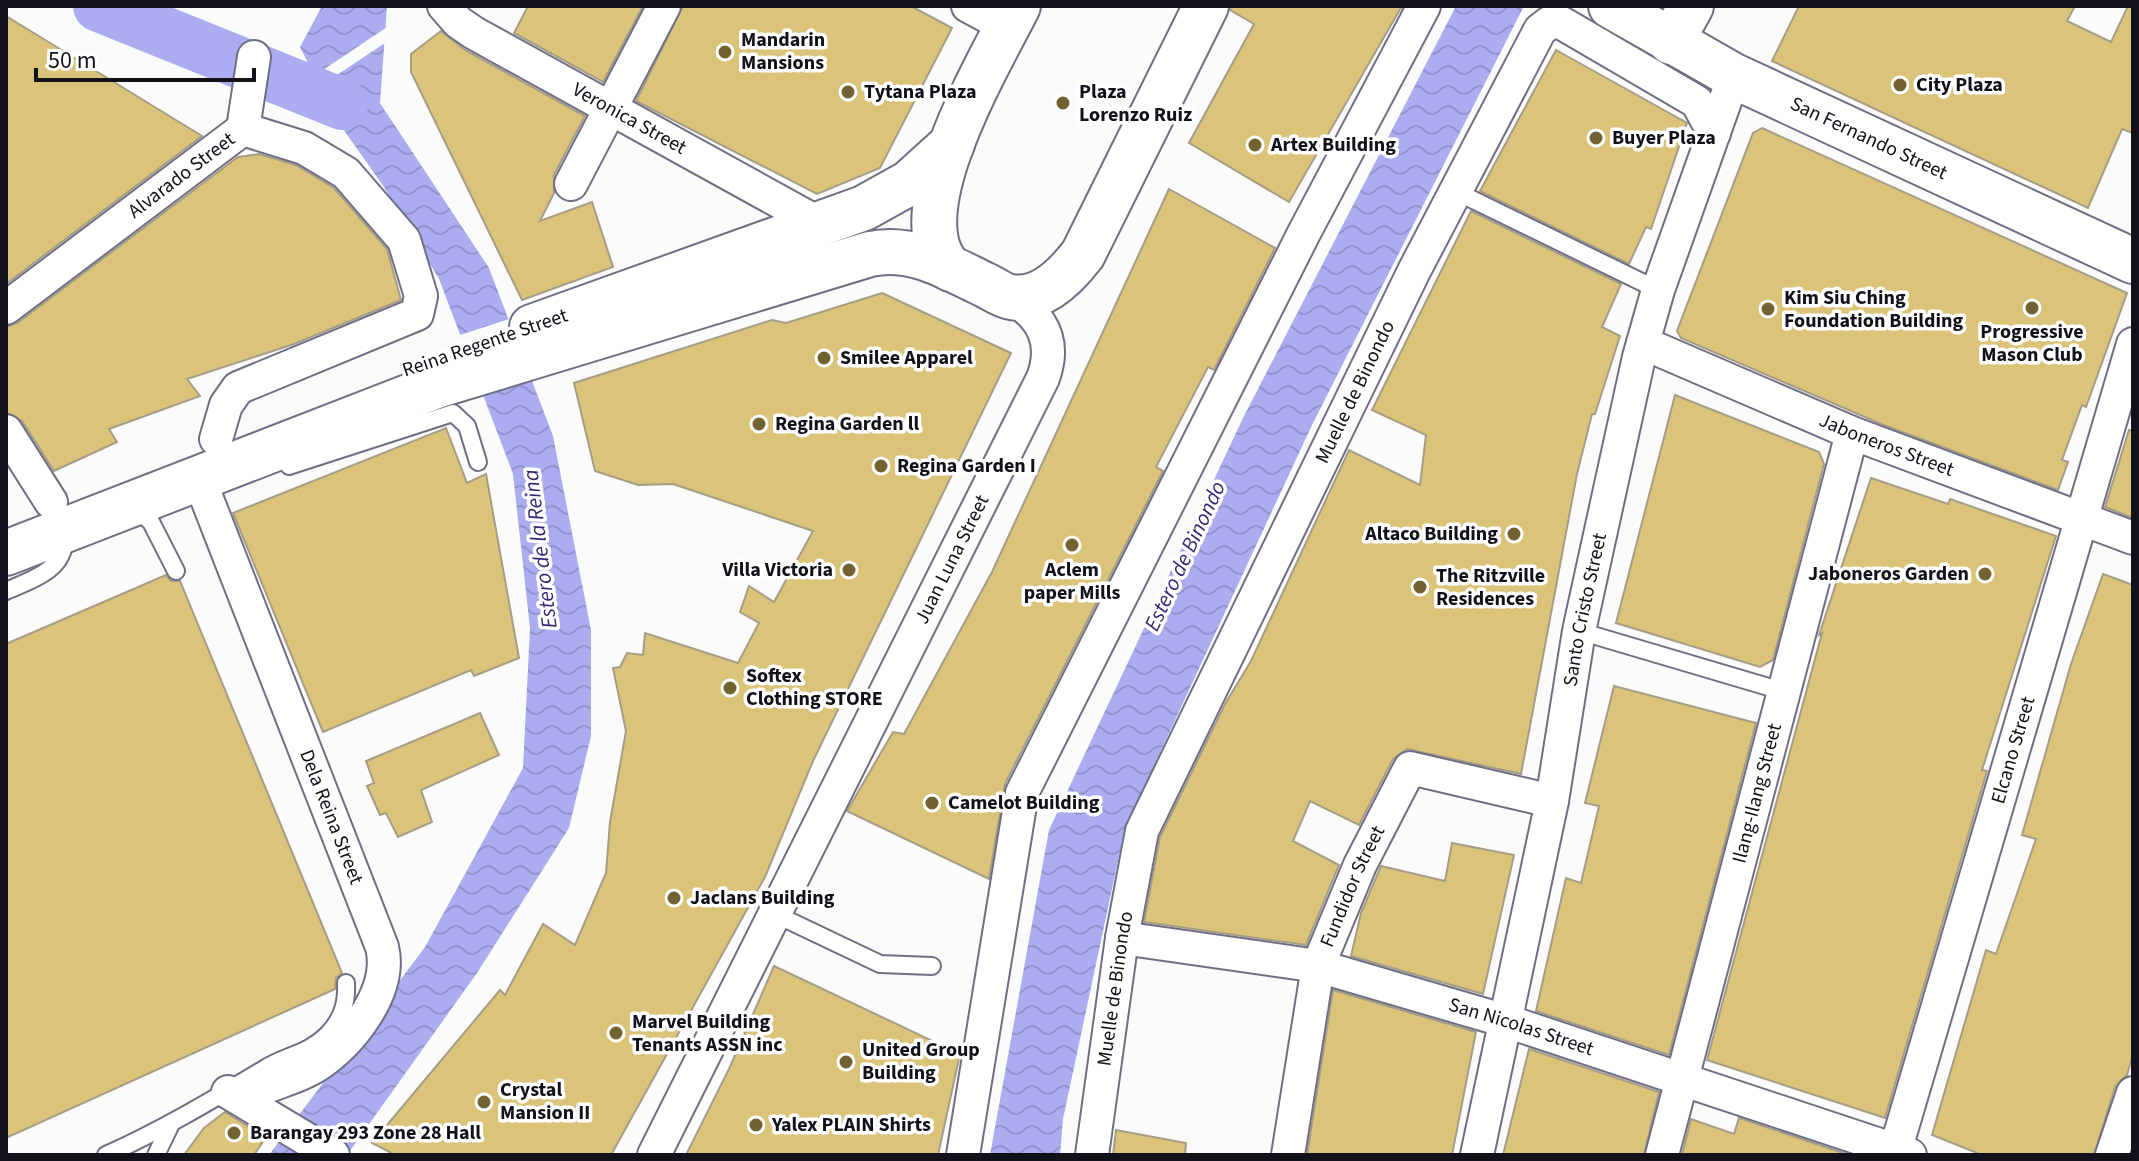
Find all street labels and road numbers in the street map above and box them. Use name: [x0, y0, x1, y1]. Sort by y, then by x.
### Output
street label: Veronica Street: [567, 76, 692, 162]
street label: San Fernando Street: [1786, 90, 1952, 187]
street label: Alvarado Street: [122, 126, 241, 225]
street label: Reina Regente Street: [399, 302, 572, 384]
street label: Muelle de Binondo: [1309, 316, 1402, 468]
street label: Jaboneros Street: [1814, 406, 1958, 484]
street label: Juan Luna Street: [908, 490, 996, 629]
street label: Santo Cristo Street: [1556, 530, 1614, 688]
street label: Elcano Street: [1984, 693, 2042, 807]
street label: Ilang-Ilang Street: [1725, 720, 1789, 866]
street label: Dela Reina Street: [292, 745, 370, 889]
street label: Fundidor Street: [1313, 821, 1392, 952]
street label: Muelle de Binondo: [1090, 909, 1141, 1068]
street label: San Nicolas Street: [1445, 991, 1598, 1063]

